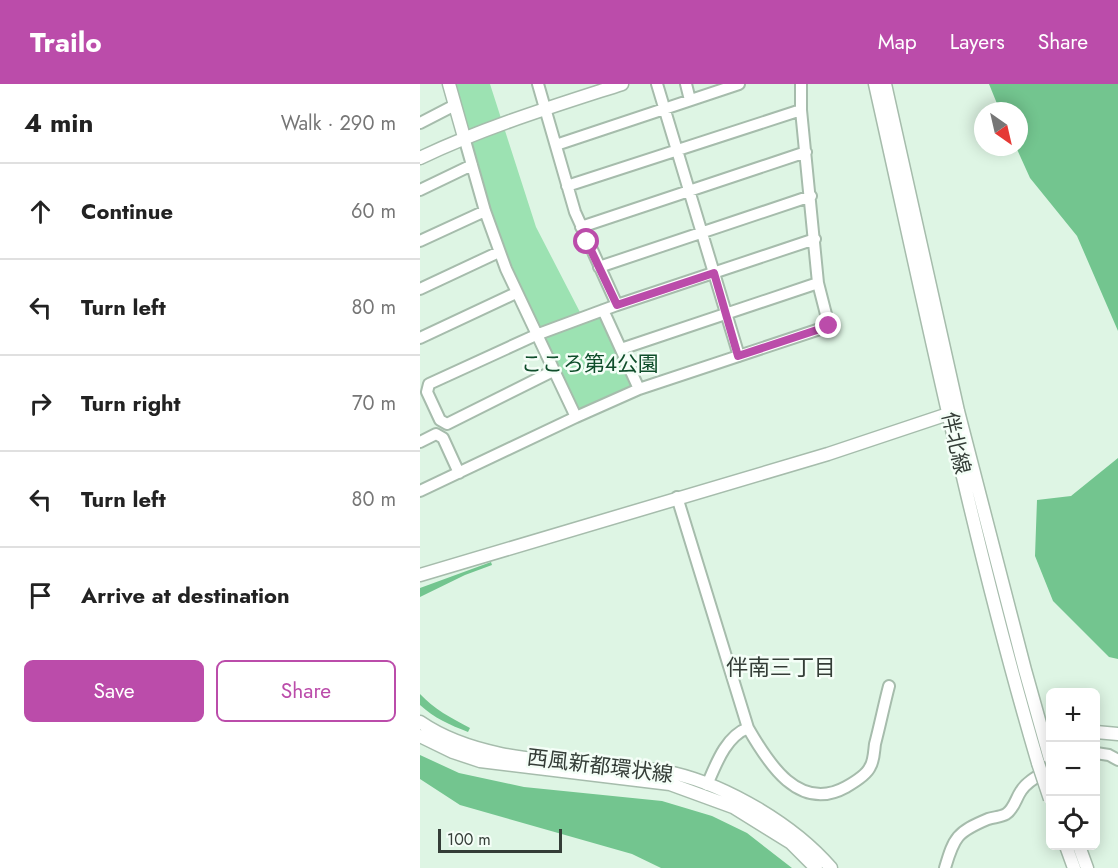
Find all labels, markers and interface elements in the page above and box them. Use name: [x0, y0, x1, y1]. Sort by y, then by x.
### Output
text: Trailo: [30, 22, 102, 63]
text: Map: [878, 27, 917, 57]
text: Layers: [950, 27, 1005, 57]
text: Share: [1038, 27, 1088, 57]
north arrow: [974, 102, 1028, 156]
text: 4 min: [24, 104, 93, 142]
text: Walk · 290 m: [281, 109, 396, 138]
icon: ahead: [24, 195, 57, 228]
text: Continue: [81, 195, 173, 227]
text: 60 m: [351, 197, 396, 226]
route start: [573, 228, 599, 254]
icon: left: [24, 291, 57, 324]
text: Turn left: [81, 291, 166, 323]
text: 80 m: [351, 293, 396, 322]
route end: [815, 312, 841, 338]
park label: こころ第４公園: [521, 349, 659, 379]
icon: right: [24, 387, 57, 420]
text: Turn right: [81, 387, 181, 419]
text: 70 m: [352, 389, 396, 418]
street label: 伴北線: [934, 409, 978, 477]
icon: left: [24, 483, 57, 516]
text: Turn left: [81, 483, 166, 515]
text: 80 m: [351, 485, 396, 514]
icon: arrive: [24, 579, 57, 612]
text: Arrive at destination: [81, 579, 290, 611]
district label: 伴南三丁目: [726, 651, 836, 683]
button: Save: [24, 660, 204, 722]
button: Share: [216, 660, 396, 722]
map controls: [1046, 688, 1100, 850]
button: +: [1046, 688, 1100, 742]
street label: 西風新都環状線: [525, 742, 675, 790]
button: −: [1046, 742, 1100, 796]
button: locate: [1046, 796, 1100, 850]
scale bar: [438, 826, 562, 854]
text: 100 m: [447, 828, 491, 851]

